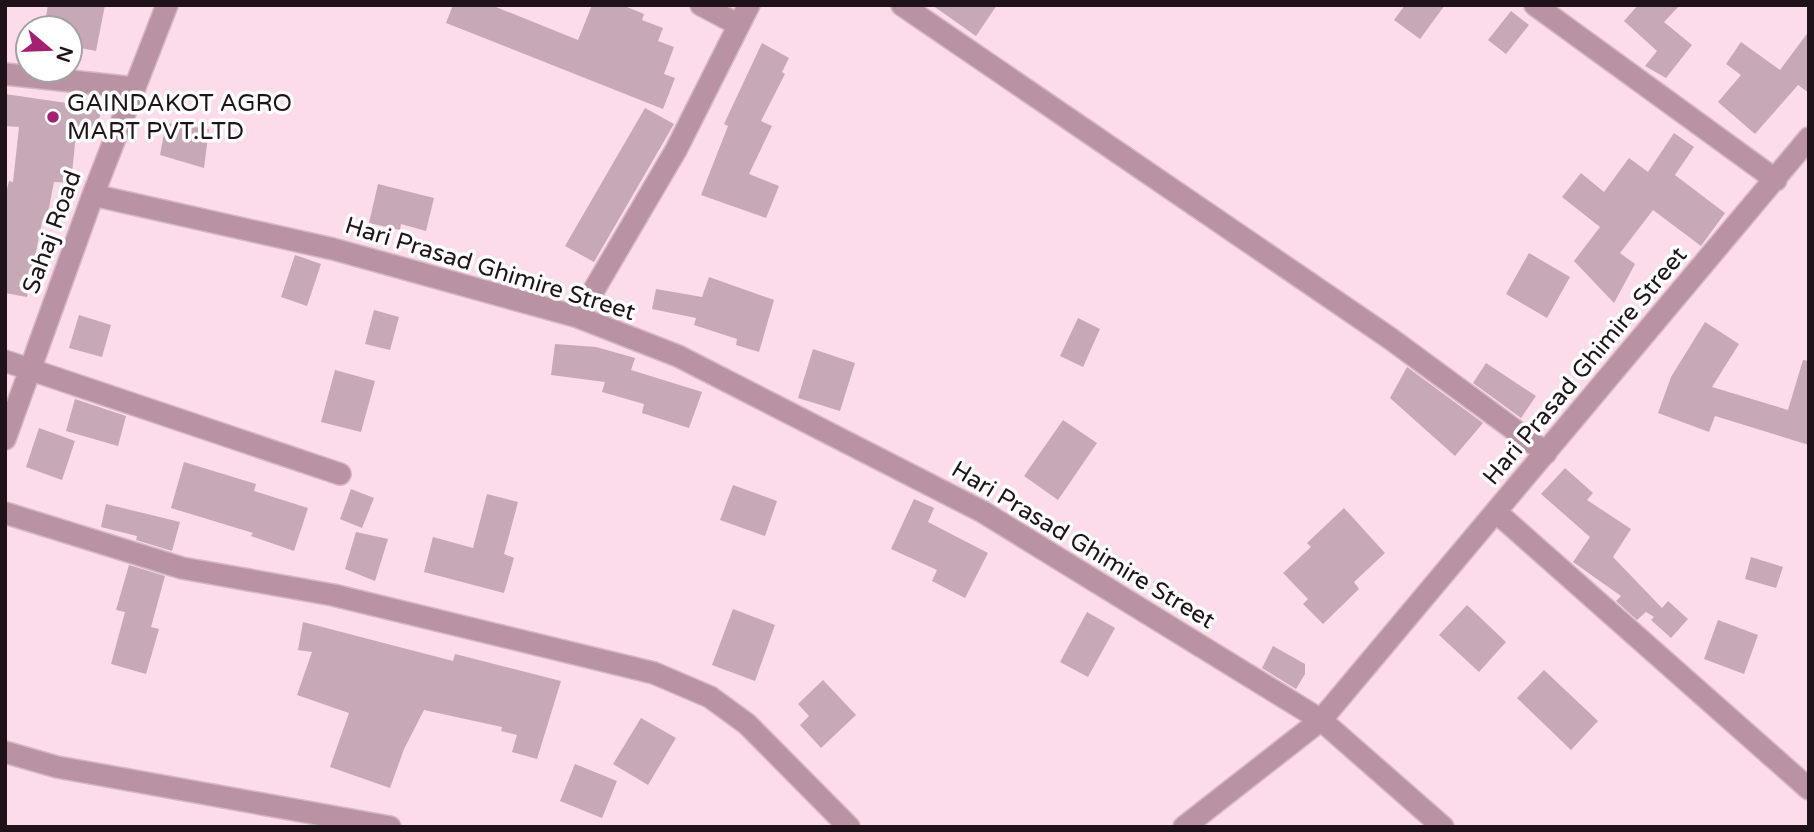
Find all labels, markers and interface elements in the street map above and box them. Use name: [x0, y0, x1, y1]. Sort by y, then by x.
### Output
north arrow: [14, 14, 84, 84]
text: N: [51, 43, 77, 65]
place label: GAINDAKOT AGRO MART PVT.LTD: [67, 89, 292, 146]
marker: GAINDAKOT AGRO MART PVT.LTD: [45, 109, 61, 125]
street label: Sahaj Road: [16, 166, 88, 298]
street label: Hari Prasad Ghimire Street: [341, 211, 639, 327]
street label: Hari Prasad Ghimire Street: [1477, 241, 1693, 491]
street label: Hari Prasad Ghimire Street: [946, 455, 1220, 635]

